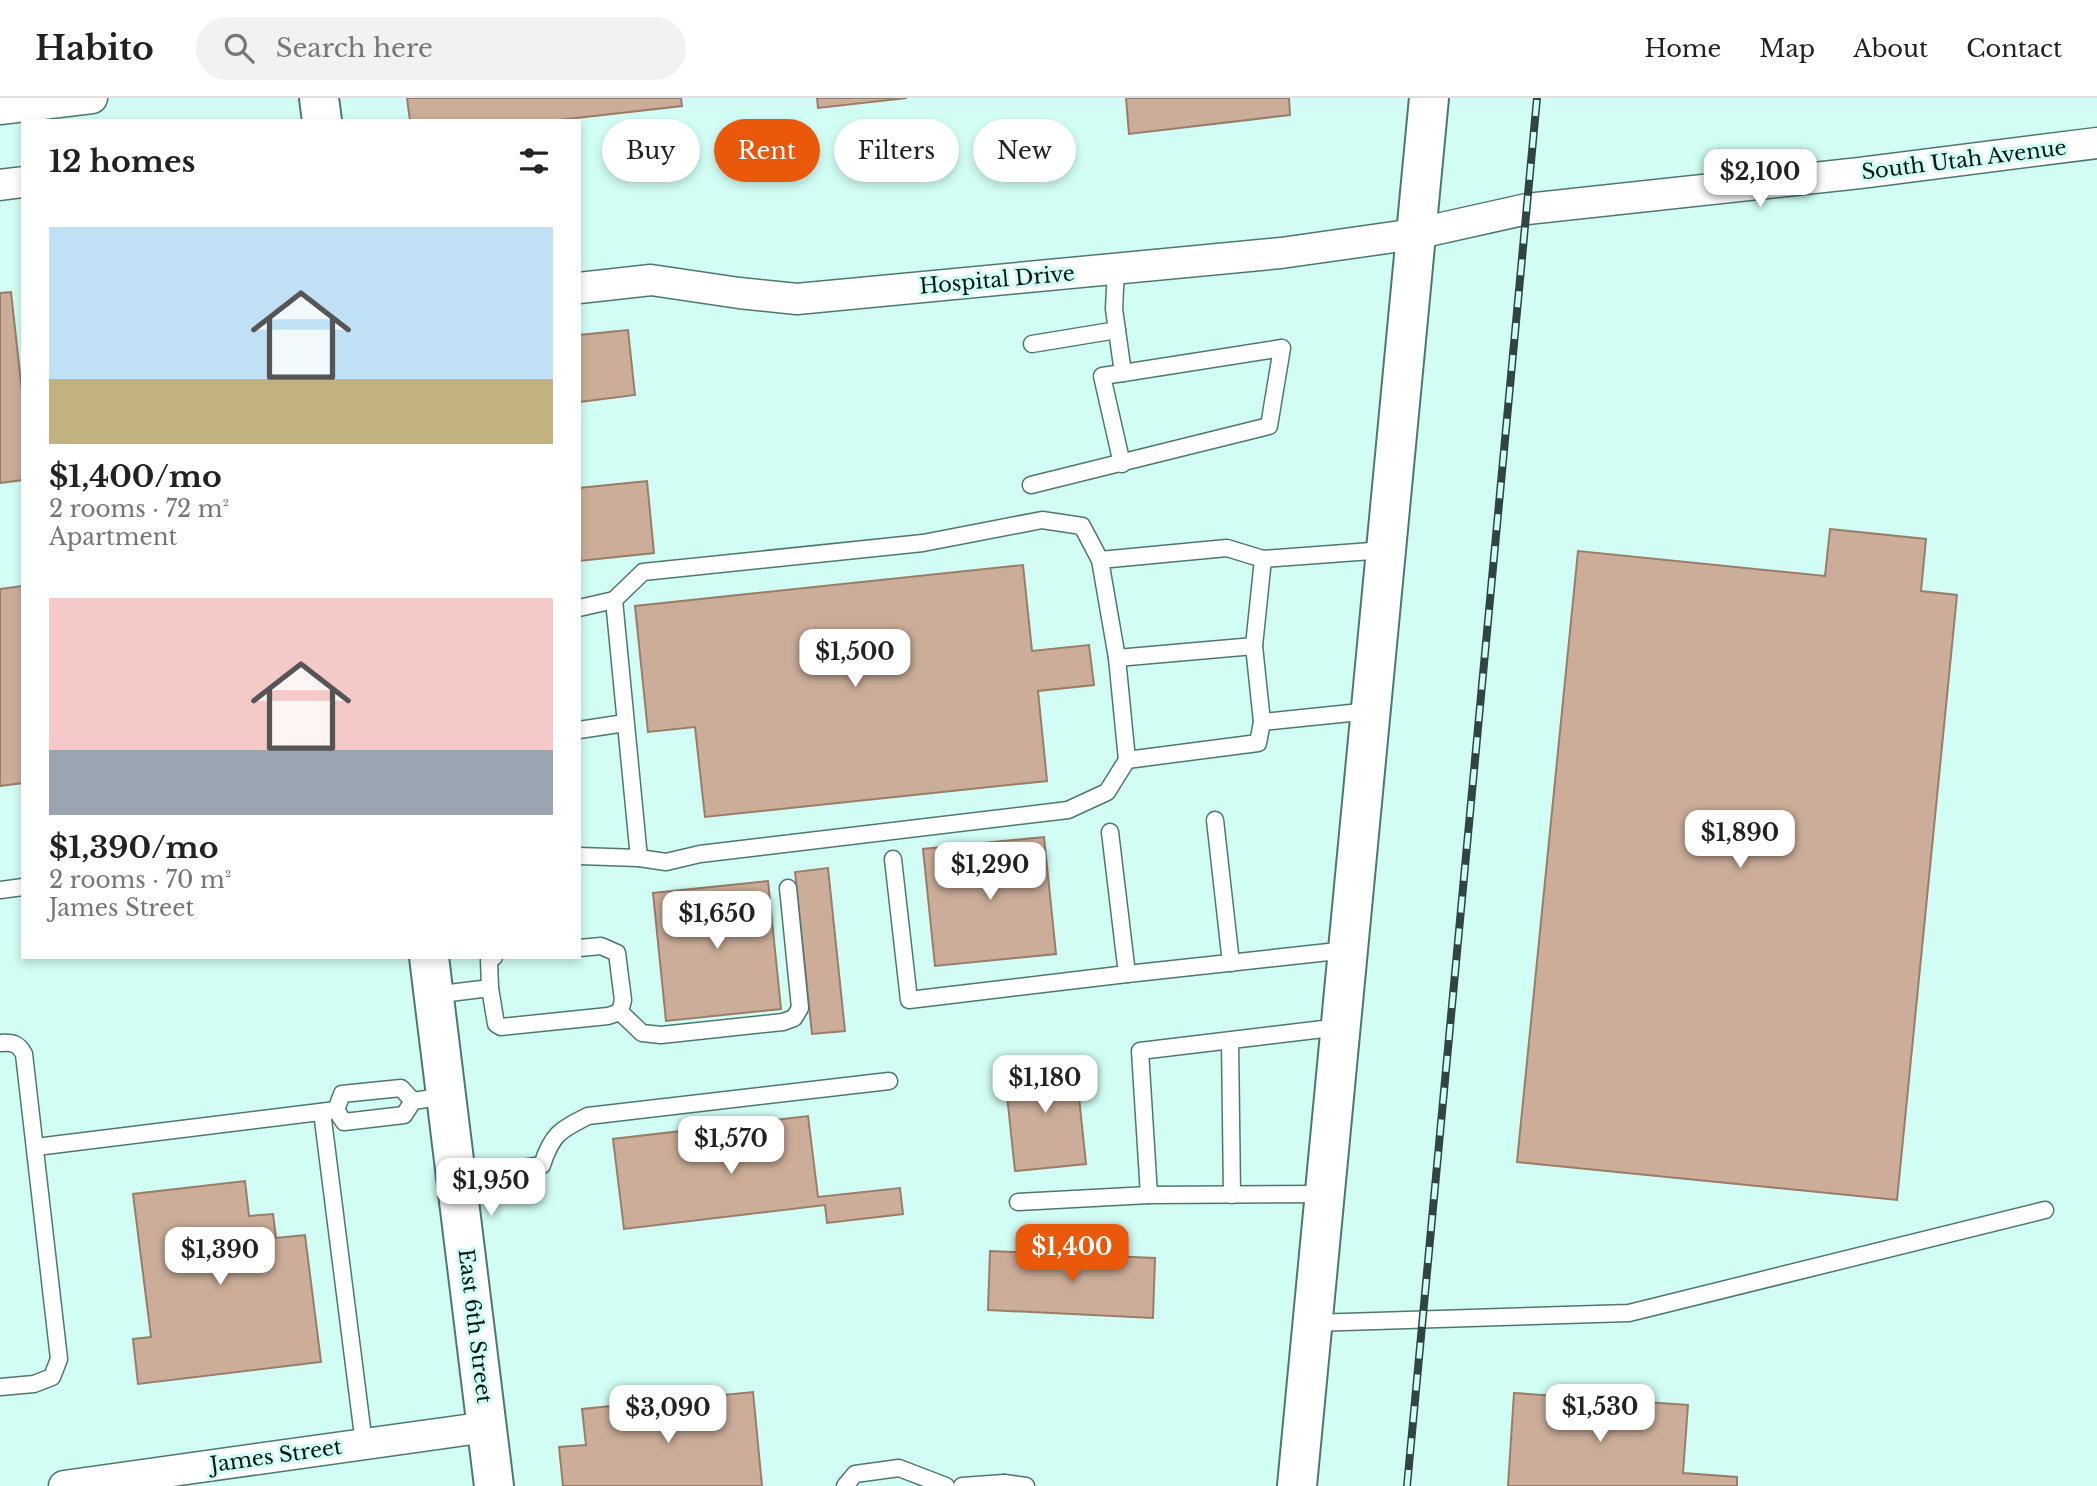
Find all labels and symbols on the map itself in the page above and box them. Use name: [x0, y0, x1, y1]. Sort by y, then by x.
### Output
street label: South Utah Avenue: [1860, 135, 2068, 185]
pin: $2,100: [1703, 150, 1817, 209]
street label: Hospital Drive: [918, 260, 1076, 300]
pin: $1,500: [798, 630, 912, 689]
pin: $1,890: [1683, 810, 1797, 870]
pin: $1,290: [933, 842, 1047, 902]
pin: $1,650: [660, 892, 774, 951]
pin: $1,180: [988, 1056, 1102, 1115]
pin: $1,570: [674, 1116, 788, 1176]
pin: $1,950: [434, 1158, 548, 1218]
pin: $1,400: [1015, 1224, 1129, 1284]
pin: $1,390: [163, 1228, 277, 1287]
street label: East 6th Street: [453, 1247, 497, 1405]
pin: $1,530: [1543, 1384, 1657, 1444]
pin: $3,090: [611, 1386, 725, 1445]
street label: James Street: [206, 1434, 343, 1479]

